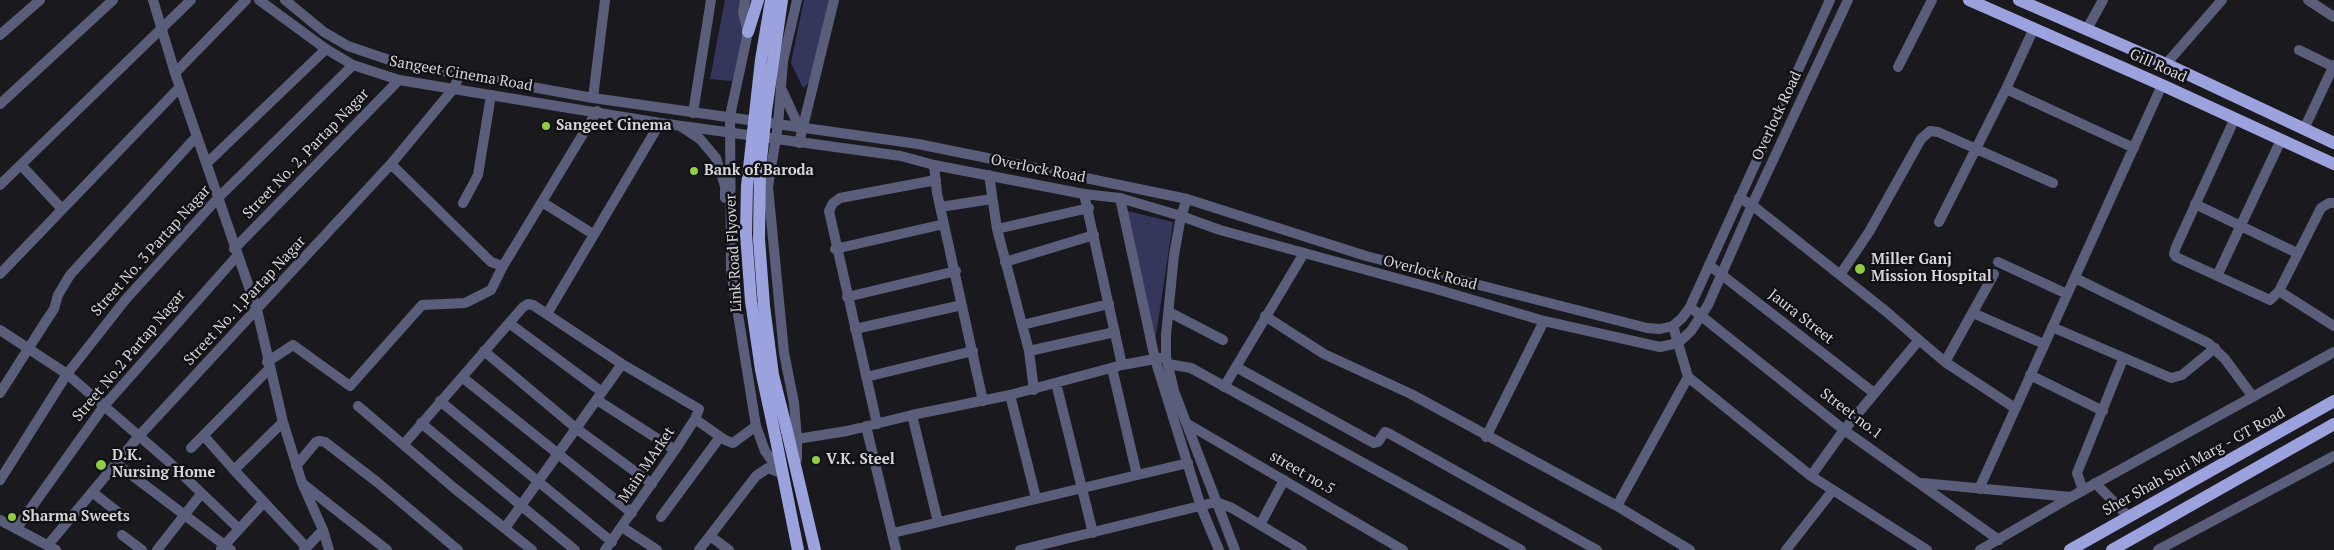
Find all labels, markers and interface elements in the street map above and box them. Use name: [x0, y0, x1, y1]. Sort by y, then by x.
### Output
street label: Gill Road: [2126, 45, 2190, 87]
street label: Sangeet Cinema Road: [388, 53, 534, 95]
street label: Overlock Road: [1748, 69, 1806, 163]
street label: Street No. 2, Partap Nagar: [239, 85, 373, 223]
place label: Sangeet Cinema: [556, 117, 672, 135]
marker: Sangeet Cinema: [540, 120, 552, 132]
street label: Overlock Road: [989, 151, 1087, 187]
place label: Bank of Baroda: [704, 162, 814, 180]
marker: Bank of Baroda: [688, 165, 700, 177]
street label: Street No. 3 Partap Nagar: [88, 182, 214, 320]
street label: Link Road Flyover: [722, 193, 746, 313]
street label: Street No. 1,Partap Nagar: [180, 233, 310, 369]
place label: Miller Ganj Mission Hospital: [1871, 251, 1992, 286]
street label: Overlock Road: [1381, 252, 1479, 294]
marker: Miller Ganj Mission Hospital: [1853, 262, 1867, 276]
street label: Jaura Street: [1765, 286, 1837, 348]
street label: Street No.2 Partap Nagar: [69, 287, 189, 425]
street label: Street no.1: [1816, 385, 1886, 443]
street label: Sher Shah Suri Marg - GT Road: [2100, 404, 2288, 520]
street label: Main MArket: [615, 424, 679, 506]
place label: D.K. Nursing Home: [112, 447, 215, 482]
street label: street no.5: [1267, 447, 1337, 499]
place label: V.K. Steel: [826, 451, 895, 469]
marker: V.K. Steel: [810, 454, 822, 466]
marker: D.K. Nursing Home: [94, 458, 108, 472]
place label: Sharma Sweets: [22, 508, 130, 526]
marker: Sharma Sweets: [6, 511, 18, 523]

